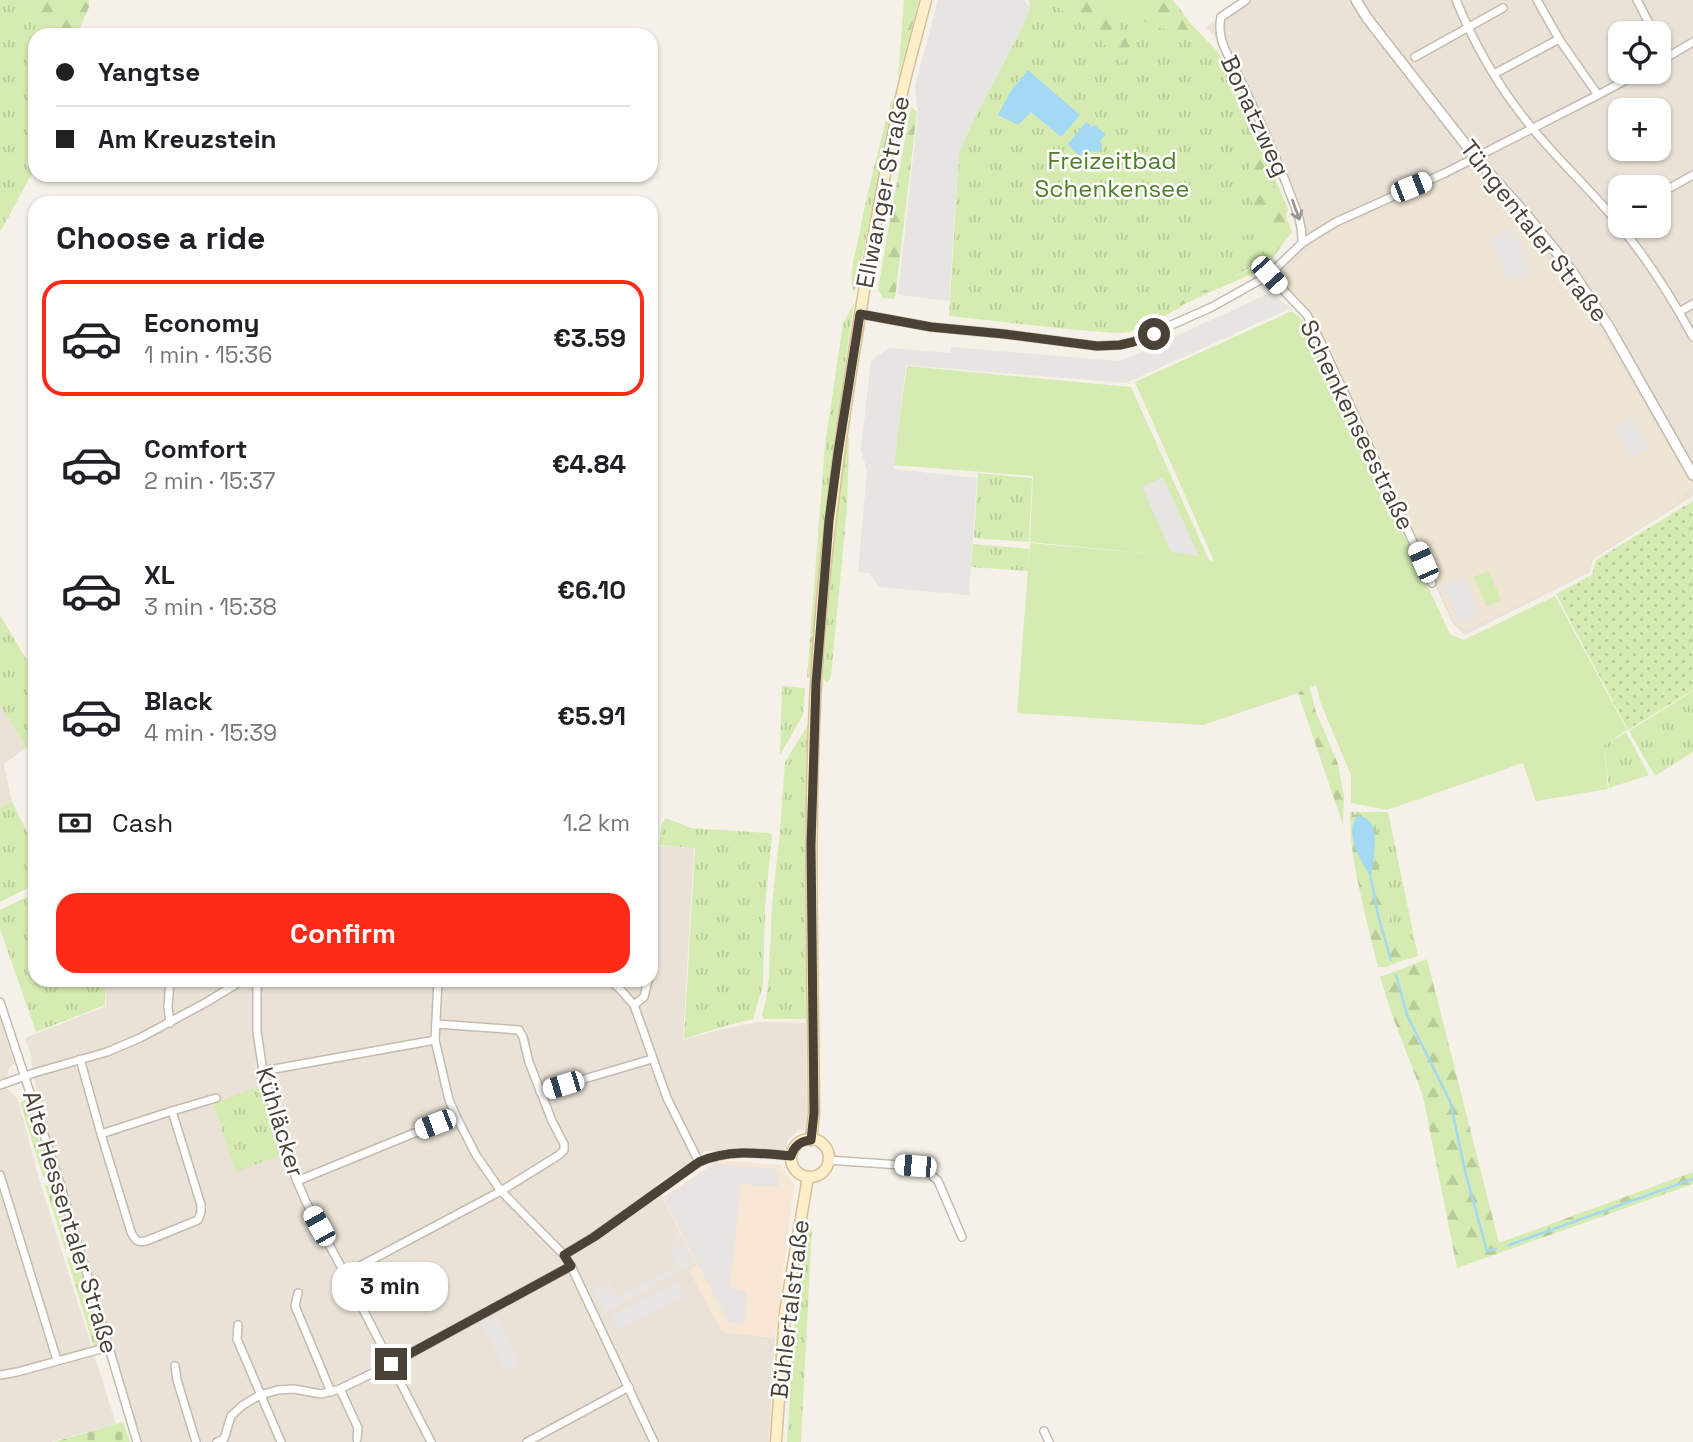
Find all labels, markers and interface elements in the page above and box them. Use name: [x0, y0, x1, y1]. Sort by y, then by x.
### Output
map controls: [1608, 21, 1671, 238]
button: locate: [1608, 21, 1671, 84]
street label: Bonatzweg: [1214, 50, 1297, 182]
text: Yangtse: [98, 55, 200, 89]
street label: Ellwanger Straße: [849, 93, 916, 291]
button: +: [1608, 98, 1671, 161]
text: Am Kreuzstein: [98, 122, 277, 156]
street label: Tüngentaler Straße: [1453, 133, 1615, 328]
park label: Freizeitbad Schenkensee: [1035, 145, 1189, 204]
car: [1388, 169, 1435, 205]
button: −: [1608, 175, 1671, 238]
one-way arrow: [1291, 198, 1303, 220]
text: Choose a ride: [56, 218, 266, 258]
car: [1248, 252, 1291, 298]
text: Economy: [144, 306, 260, 340]
icon: car: [60, 307, 123, 370]
street label: Schenkenseestraße: [1293, 315, 1422, 535]
route start: [1138, 318, 1170, 350]
text: €3.59: [553, 321, 626, 355]
text: 1 min · 15:36: [144, 340, 272, 370]
text: Comfort: [144, 432, 247, 466]
icon: car: [60, 433, 123, 496]
text: €4.84: [552, 447, 626, 481]
text: 2 min · 15:37: [144, 466, 276, 496]
car: [1405, 539, 1442, 585]
text: XL: [144, 558, 175, 592]
icon: car: [60, 559, 123, 622]
text: €6.10: [557, 573, 626, 607]
text: 3 min · 15:38: [144, 592, 277, 622]
text: Black: [144, 684, 213, 718]
icon: car: [60, 685, 123, 748]
text: €5.91: [557, 699, 626, 733]
text: 4 min · 15:39: [144, 718, 277, 748]
icon: cash: [56, 804, 94, 842]
text: Cash: [112, 806, 173, 840]
text: 1.2 km: [563, 808, 630, 838]
button: Confirm: [56, 893, 630, 973]
street label: Kühläcker: [249, 1063, 312, 1180]
car: [540, 1069, 587, 1101]
street label: Alte Hessentaler Straße: [16, 1087, 125, 1357]
car: [412, 1107, 459, 1141]
car: [894, 1154, 937, 1178]
car: [300, 1203, 339, 1249]
street label: Bühlertalstraße: [763, 1218, 816, 1400]
callout: 3 min: [333, 1262, 449, 1312]
text: 3 min: [360, 1271, 420, 1301]
route end: [375, 1348, 407, 1380]

